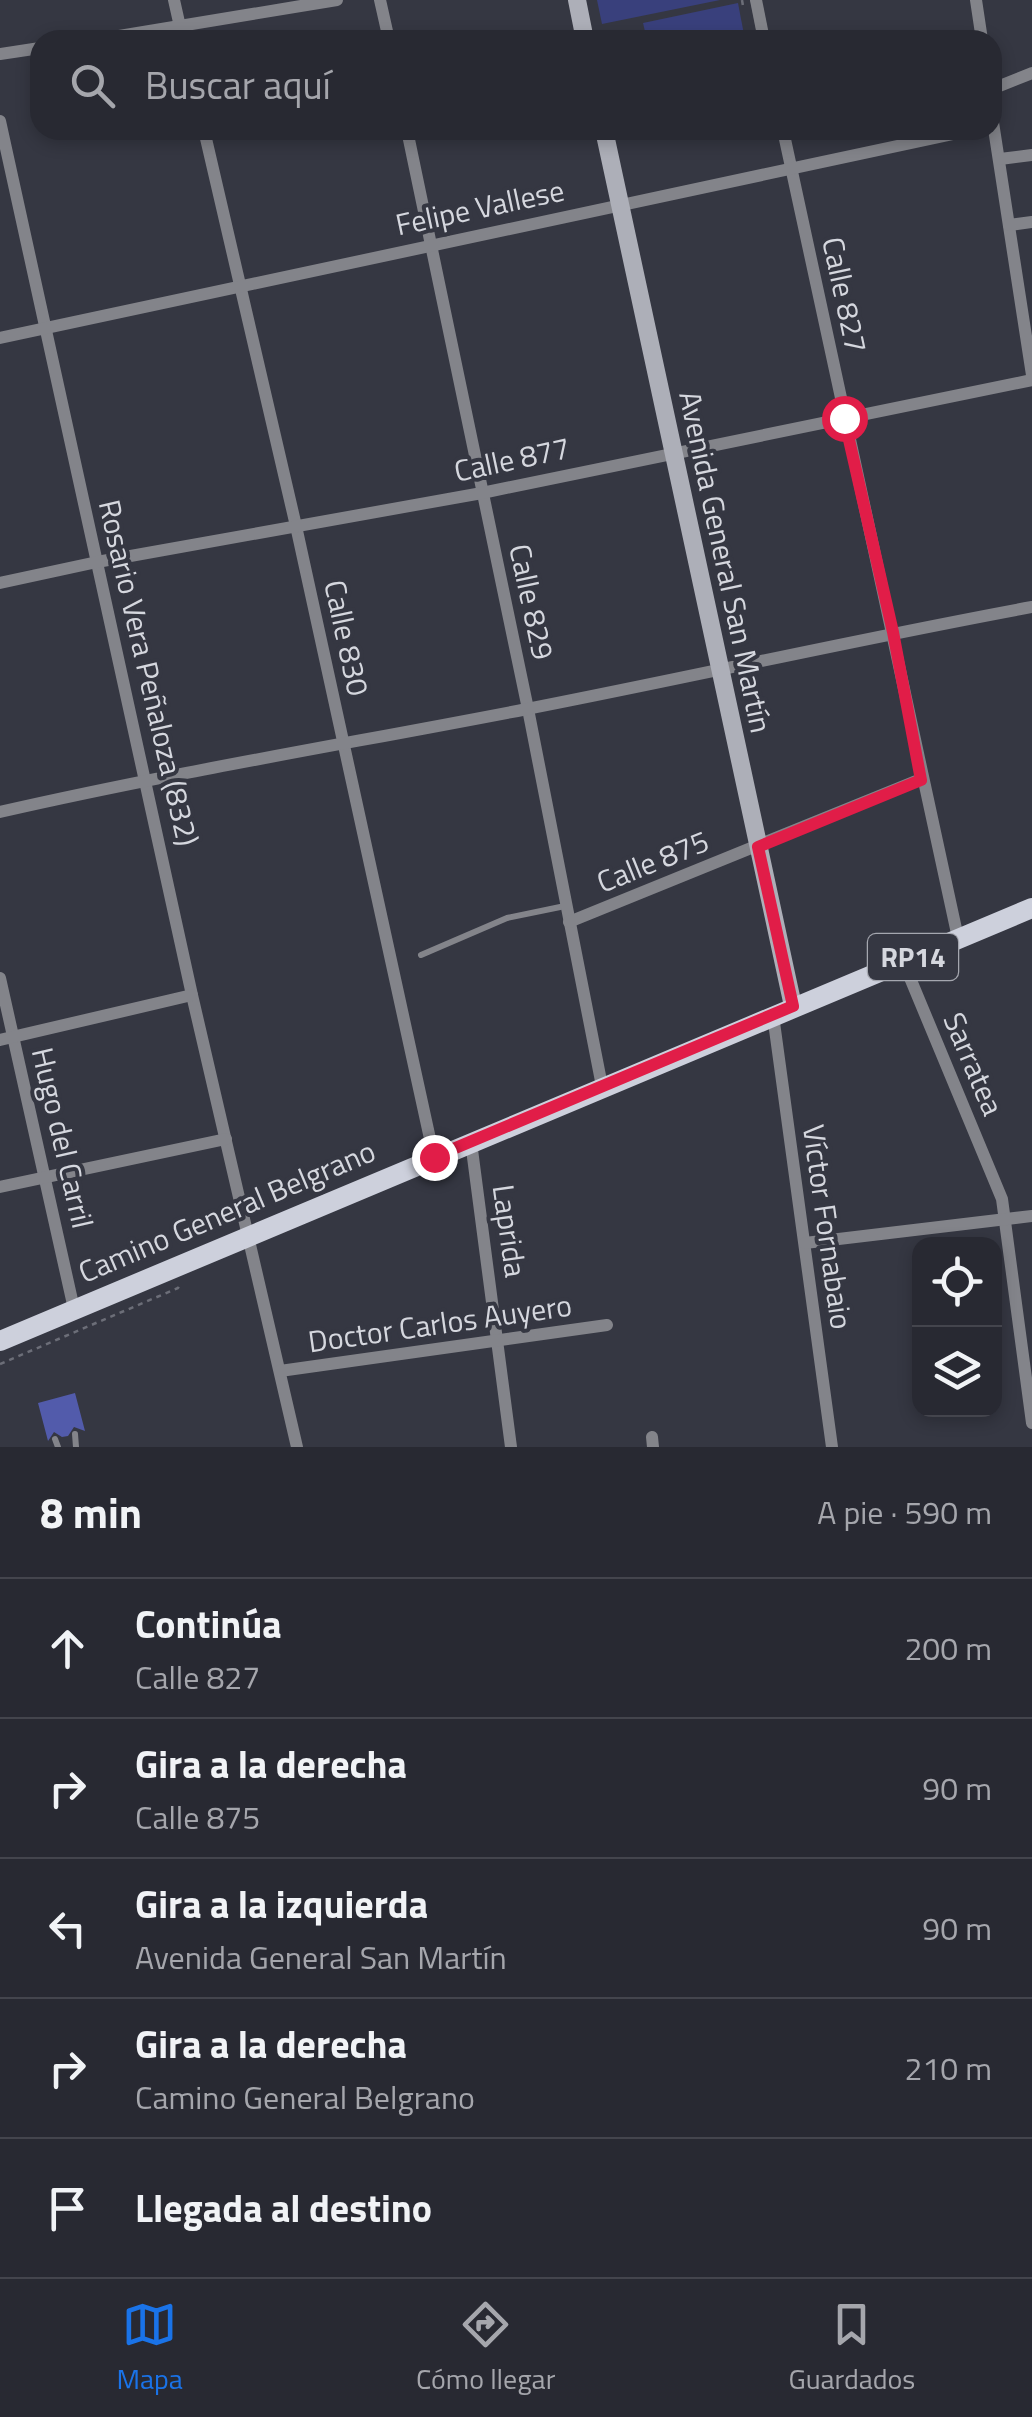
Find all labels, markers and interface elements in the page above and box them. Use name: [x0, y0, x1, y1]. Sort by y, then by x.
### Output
search box: [30, 30, 1002, 140]
text: Buscar aquí: [145, 56, 331, 114]
icon: search: [65, 58, 120, 113]
street label: Felipe Vallese: [391, 167, 568, 247]
street label: Calle 827: [810, 233, 880, 357]
street label: Avenida General San Martín: [667, 387, 785, 737]
route start: [822, 396, 868, 442]
street label: Calle 877: [450, 424, 574, 494]
street label: Rosario Vera Peñaloza (832): [87, 495, 211, 851]
street label: Calle 829: [497, 540, 567, 664]
street label: Calle 830: [312, 576, 382, 700]
street label: Calle 875: [590, 818, 716, 904]
road number: RP14: [868, 934, 958, 980]
street label: Sarratea: [932, 1005, 1016, 1122]
street label: Hugo del Carril: [20, 1043, 106, 1233]
street label: Víctor Fornabaio: [791, 1122, 865, 1332]
street label: Camino General Belgrano: [71, 1128, 382, 1295]
route end: [412, 1135, 458, 1181]
street label: Laprida: [481, 1182, 539, 1280]
map controls: [912, 1237, 1002, 1417]
button: locate: [912, 1237, 1002, 1327]
street label: Doctor Carlos Auyero: [305, 1282, 575, 1364]
button: layers: [912, 1327, 1002, 1417]
text: 8 min: [40, 1480, 142, 1544]
text: A pie · 590 m: [817, 1488, 992, 1536]
text: Continúa: [135, 1595, 282, 1653]
icon: ahead: [40, 1621, 95, 1676]
text: 200 m: [904, 1624, 992, 1672]
text: Calle 827: [135, 1653, 260, 1701]
text: Gira a la derecha: [135, 1735, 407, 1793]
icon: right: [40, 1761, 95, 1816]
text: 90 m: [922, 1764, 992, 1812]
text: Calle 875: [135, 1793, 260, 1841]
text: Gira a la izquierda: [135, 1875, 428, 1933]
icon: left: [40, 1901, 95, 1956]
text: 90 m: [922, 1904, 992, 1952]
text: Avenida General San Martín: [135, 1933, 507, 1981]
text: Gira a la derecha: [135, 2015, 407, 2073]
icon: right: [40, 2041, 95, 2096]
text: 210 m: [904, 2044, 992, 2092]
text: Camino General Belgrano: [135, 2073, 475, 2121]
text: Llegada al destino: [135, 2179, 432, 2237]
icon: arrive: [40, 2181, 95, 2236]
tab: Mapa: [117, 2297, 183, 2400]
tab: Cómo llegar: [416, 2297, 555, 2400]
tab: Guardados: [788, 2297, 915, 2400]

